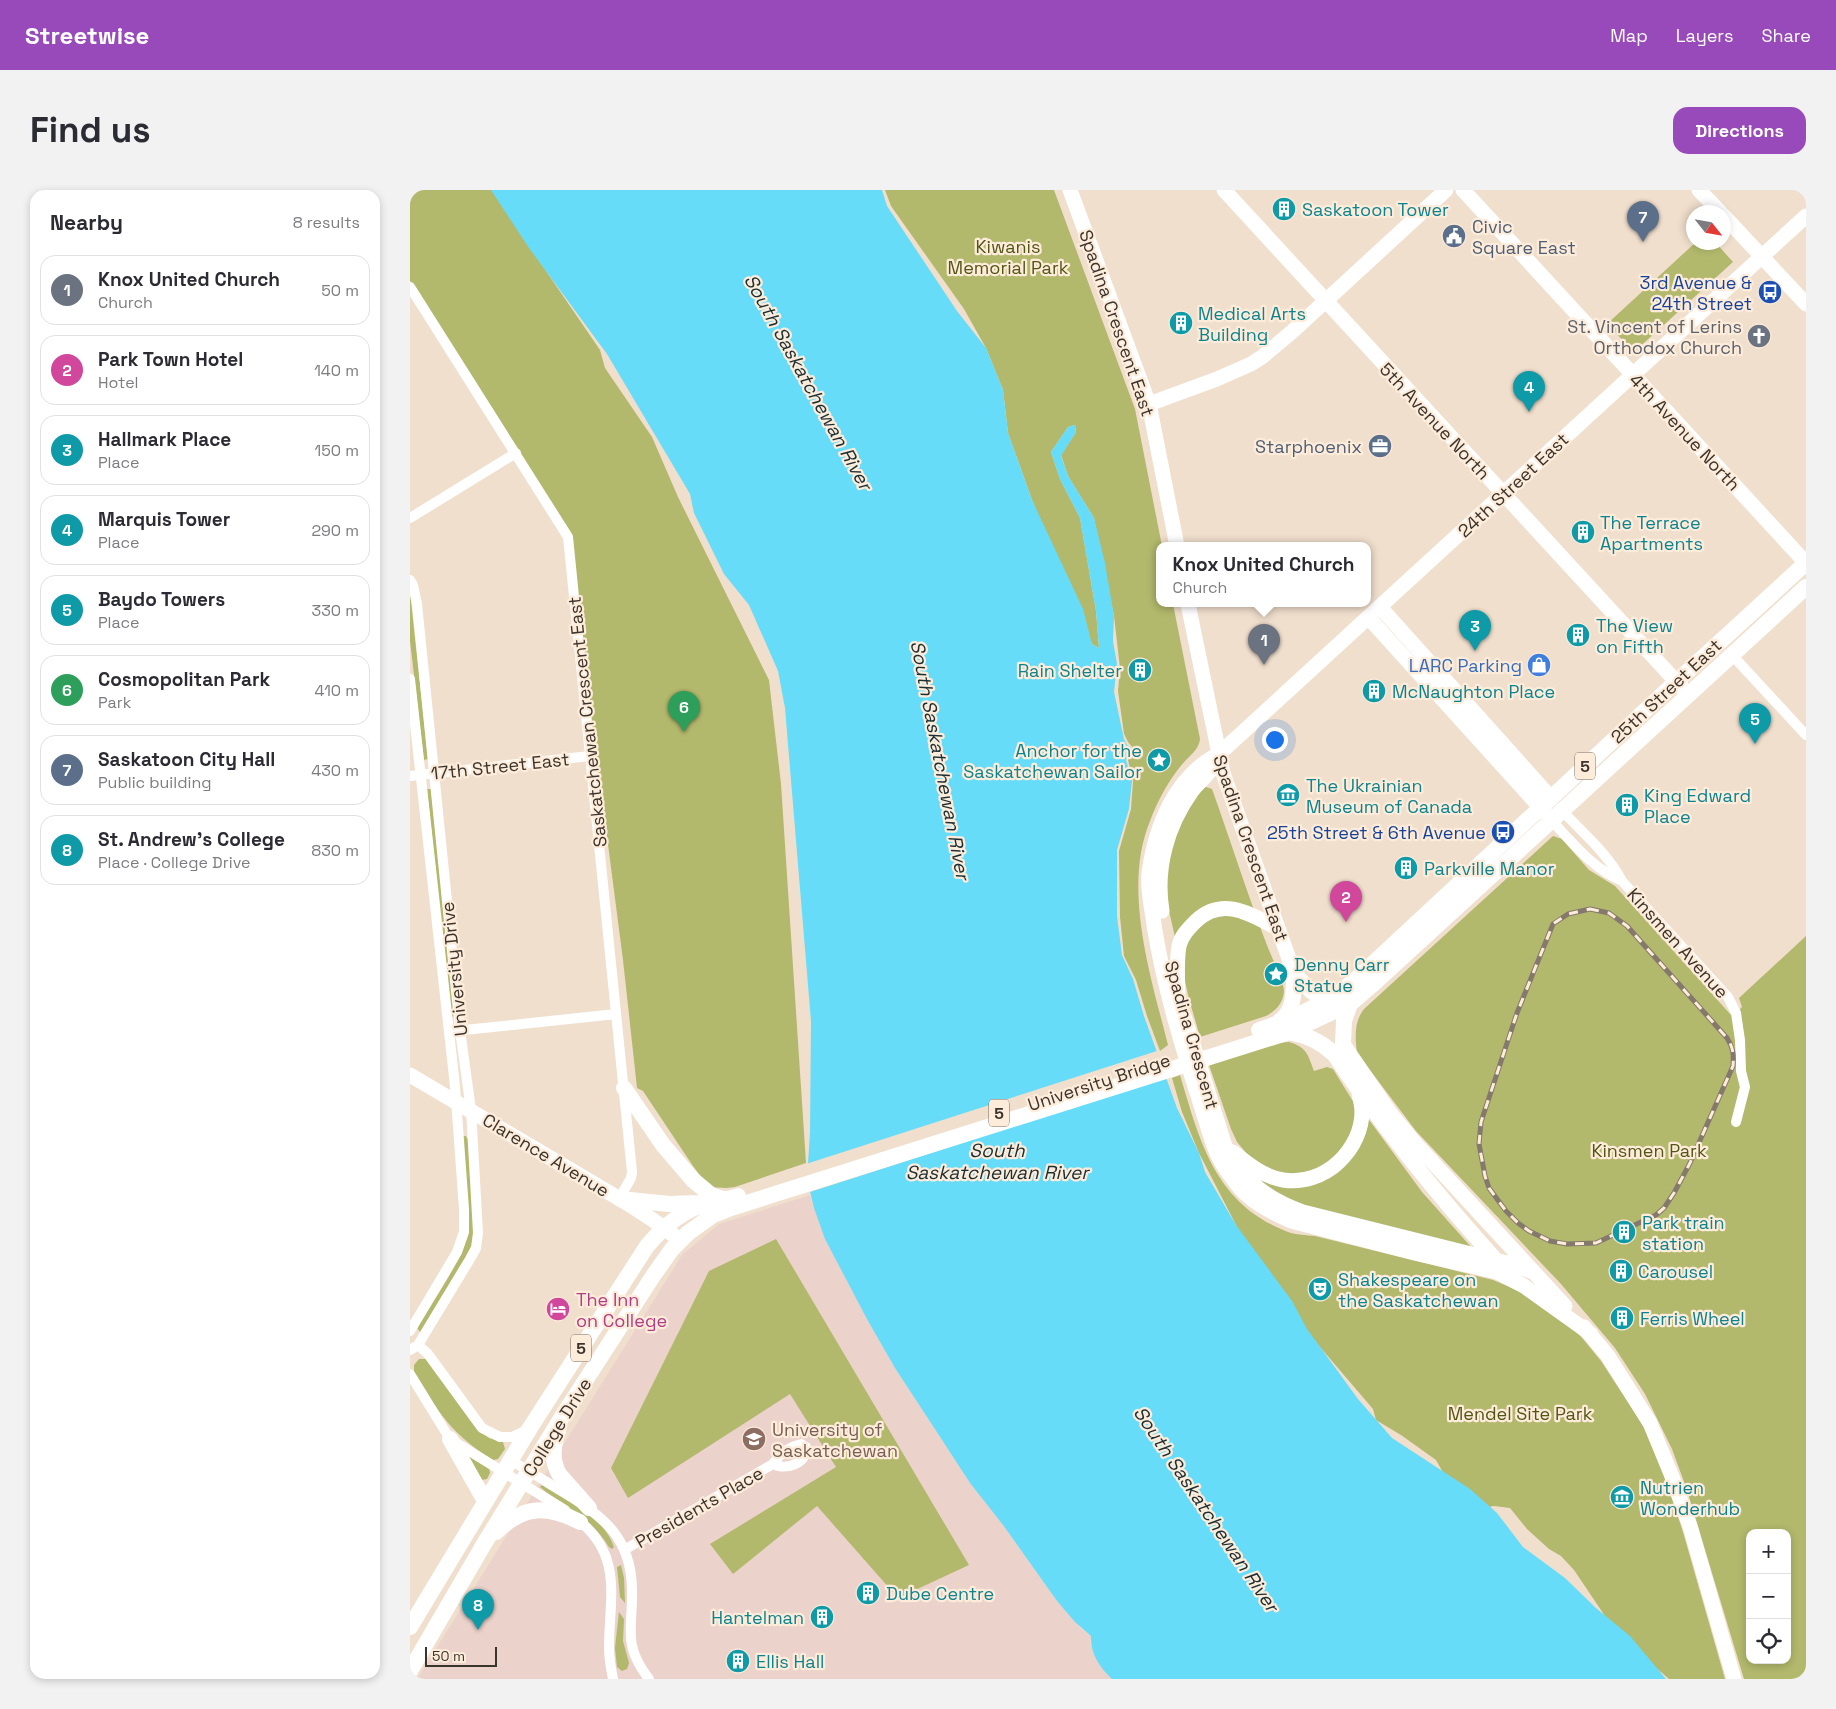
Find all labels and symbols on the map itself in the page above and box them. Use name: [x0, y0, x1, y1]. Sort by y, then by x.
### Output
building icon: Saskatoon Tower: [1271, 196, 1297, 222]
place label: Saskatoon Tower: [1302, 198, 1449, 221]
pin: 7: [1627, 201, 1659, 242]
north arrow: [1686, 205, 1731, 250]
place label: Civic Square East: [1472, 215, 1576, 259]
public building icon: Civic Square East: [1441, 223, 1467, 249]
street label: Spadina Crescent East: [1074, 227, 1160, 419]
park label: Kiwanis Memorial Park: [948, 235, 1069, 279]
water label: South Saskatchewan River: [738, 270, 879, 496]
place label: 3rd Avenue & 24th Street: [1640, 271, 1752, 315]
bus stop icon: 3rd Avenue & 24th Street: [1757, 279, 1783, 305]
place label: Medical Arts Building: [1198, 302, 1306, 346]
building icon: Medical Arts Building: [1168, 310, 1194, 336]
place label: St. Vincent of Lerins Orthodox Church: [1567, 315, 1742, 359]
church icon: St. Vincent of Lerins Orthodox Church: [1746, 323, 1772, 349]
street label: 5th Avenue North: [1375, 358, 1495, 484]
street label: 4th Avenue North: [1625, 368, 1745, 496]
pin: 4: [1513, 371, 1545, 412]
street label: 24th Street East: [1453, 428, 1573, 542]
office icon: Starphoenix: [1367, 433, 1393, 459]
place label: Starphoenix: [1255, 435, 1362, 458]
place label: The Terrace Apartments: [1600, 511, 1703, 555]
building icon: The Terrace Apartments: [1570, 519, 1596, 545]
street label: Saskatchewan Crescent East: [562, 596, 612, 848]
pin: 3: [1459, 610, 1491, 651]
place label: The View on Fifth: [1596, 614, 1673, 658]
building icon: The View on Fifth: [1565, 622, 1591, 648]
pin: 1: [1248, 624, 1280, 665]
street label: 25th Street East: [1606, 634, 1726, 748]
water label: South Saskatchewan River: [905, 638, 976, 883]
shop icon: LARC Parking: [1526, 652, 1552, 678]
place label: LARC Parking: [1409, 654, 1522, 677]
building icon: Rain Shelter: [1127, 657, 1153, 683]
place label: Rain Shelter: [1018, 659, 1122, 682]
building icon: McNaughton Place: [1361, 678, 1387, 704]
place label: McNaughton Place: [1392, 680, 1555, 703]
pin: 6: [668, 691, 700, 732]
pin: 5: [1739, 703, 1771, 744]
your location: [1262, 727, 1288, 753]
place label: Anchor for the Saskatchewan Sailor: [963, 739, 1142, 783]
street label: 17th Street East: [430, 747, 570, 785]
place icon: Anchor for the Saskatchewan Sailor: [1146, 747, 1172, 773]
street label: Spadina Crescent East: [1208, 752, 1294, 944]
road number: 5: [1575, 752, 1595, 780]
place label: The Ukrainian Museum of Canada: [1306, 774, 1472, 818]
museum icon: The Ukrainian Museum of Canada: [1275, 782, 1301, 808]
place label: King Edward Place: [1644, 784, 1751, 828]
building icon: King Edward Place: [1614, 792, 1640, 818]
bus stop icon: 25th Street & 6th Avenue: [1490, 819, 1516, 845]
place label: 25th Street & 6th Avenue: [1267, 821, 1486, 844]
building icon: Parkville Manor: [1393, 855, 1419, 881]
place label: Parkville Manor: [1424, 857, 1555, 880]
pin: 2: [1330, 881, 1362, 922]
street label: Kinsmen Avenue: [1622, 883, 1734, 1003]
street label: University Drive: [436, 901, 472, 1037]
place label: Denny Carr Statue: [1294, 953, 1390, 997]
street label: Spadina Crescent: [1160, 958, 1224, 1112]
place icon: Denny Carr Statue: [1263, 961, 1289, 987]
street label: University Bridge: [1025, 1048, 1173, 1116]
road number: 5: [989, 1100, 1009, 1126]
street label: Clarence Avenue: [478, 1108, 614, 1202]
water label: South Saskatchewan River: [906, 1138, 1090, 1185]
park label: Kinsmen Park: [1591, 1139, 1707, 1162]
place label: Park train station: [1642, 1211, 1725, 1255]
building icon: Park train station: [1611, 1219, 1637, 1245]
building icon: Carousel: [1608, 1258, 1634, 1284]
place label: Carousel: [1638, 1260, 1713, 1283]
place label: Shakespeare on the Saskatchewan: [1338, 1268, 1499, 1312]
theatre icon: Shakespeare on the Saskatchewan: [1307, 1276, 1333, 1302]
place label: The Inn on College: [576, 1288, 667, 1332]
hotel icon: The Inn on College: [545, 1296, 571, 1322]
building icon: Ferris Wheel: [1609, 1305, 1635, 1331]
place label: Ferris Wheel: [1640, 1307, 1745, 1330]
road number: 5: [571, 1334, 591, 1362]
street label: College Drive: [518, 1373, 596, 1481]
water label: South Saskatchewan River: [1128, 1401, 1285, 1618]
park label: Mendel Site Park: [1448, 1402, 1593, 1425]
place label: University of Saskatchewan: [772, 1418, 898, 1462]
school or university icon: University of Saskatchewan: [741, 1426, 767, 1452]
street label: Presidents Place: [631, 1461, 767, 1553]
place label: Nutrien Wonderhub: [1640, 1476, 1740, 1520]
museum icon: Nutrien Wonderhub: [1609, 1484, 1635, 1510]
building icon: Dube Centre: [855, 1580, 881, 1606]
place label: Dube Centre: [886, 1582, 994, 1605]
pin: 8: [462, 1589, 494, 1630]
building icon: Hantelman: [809, 1604, 835, 1630]
place label: Hantelman: [711, 1606, 804, 1629]
scale bar: [425, 1644, 498, 1667]
building icon: Ellis Hall: [725, 1648, 751, 1674]
place label: Ellis Hall: [756, 1650, 824, 1673]

